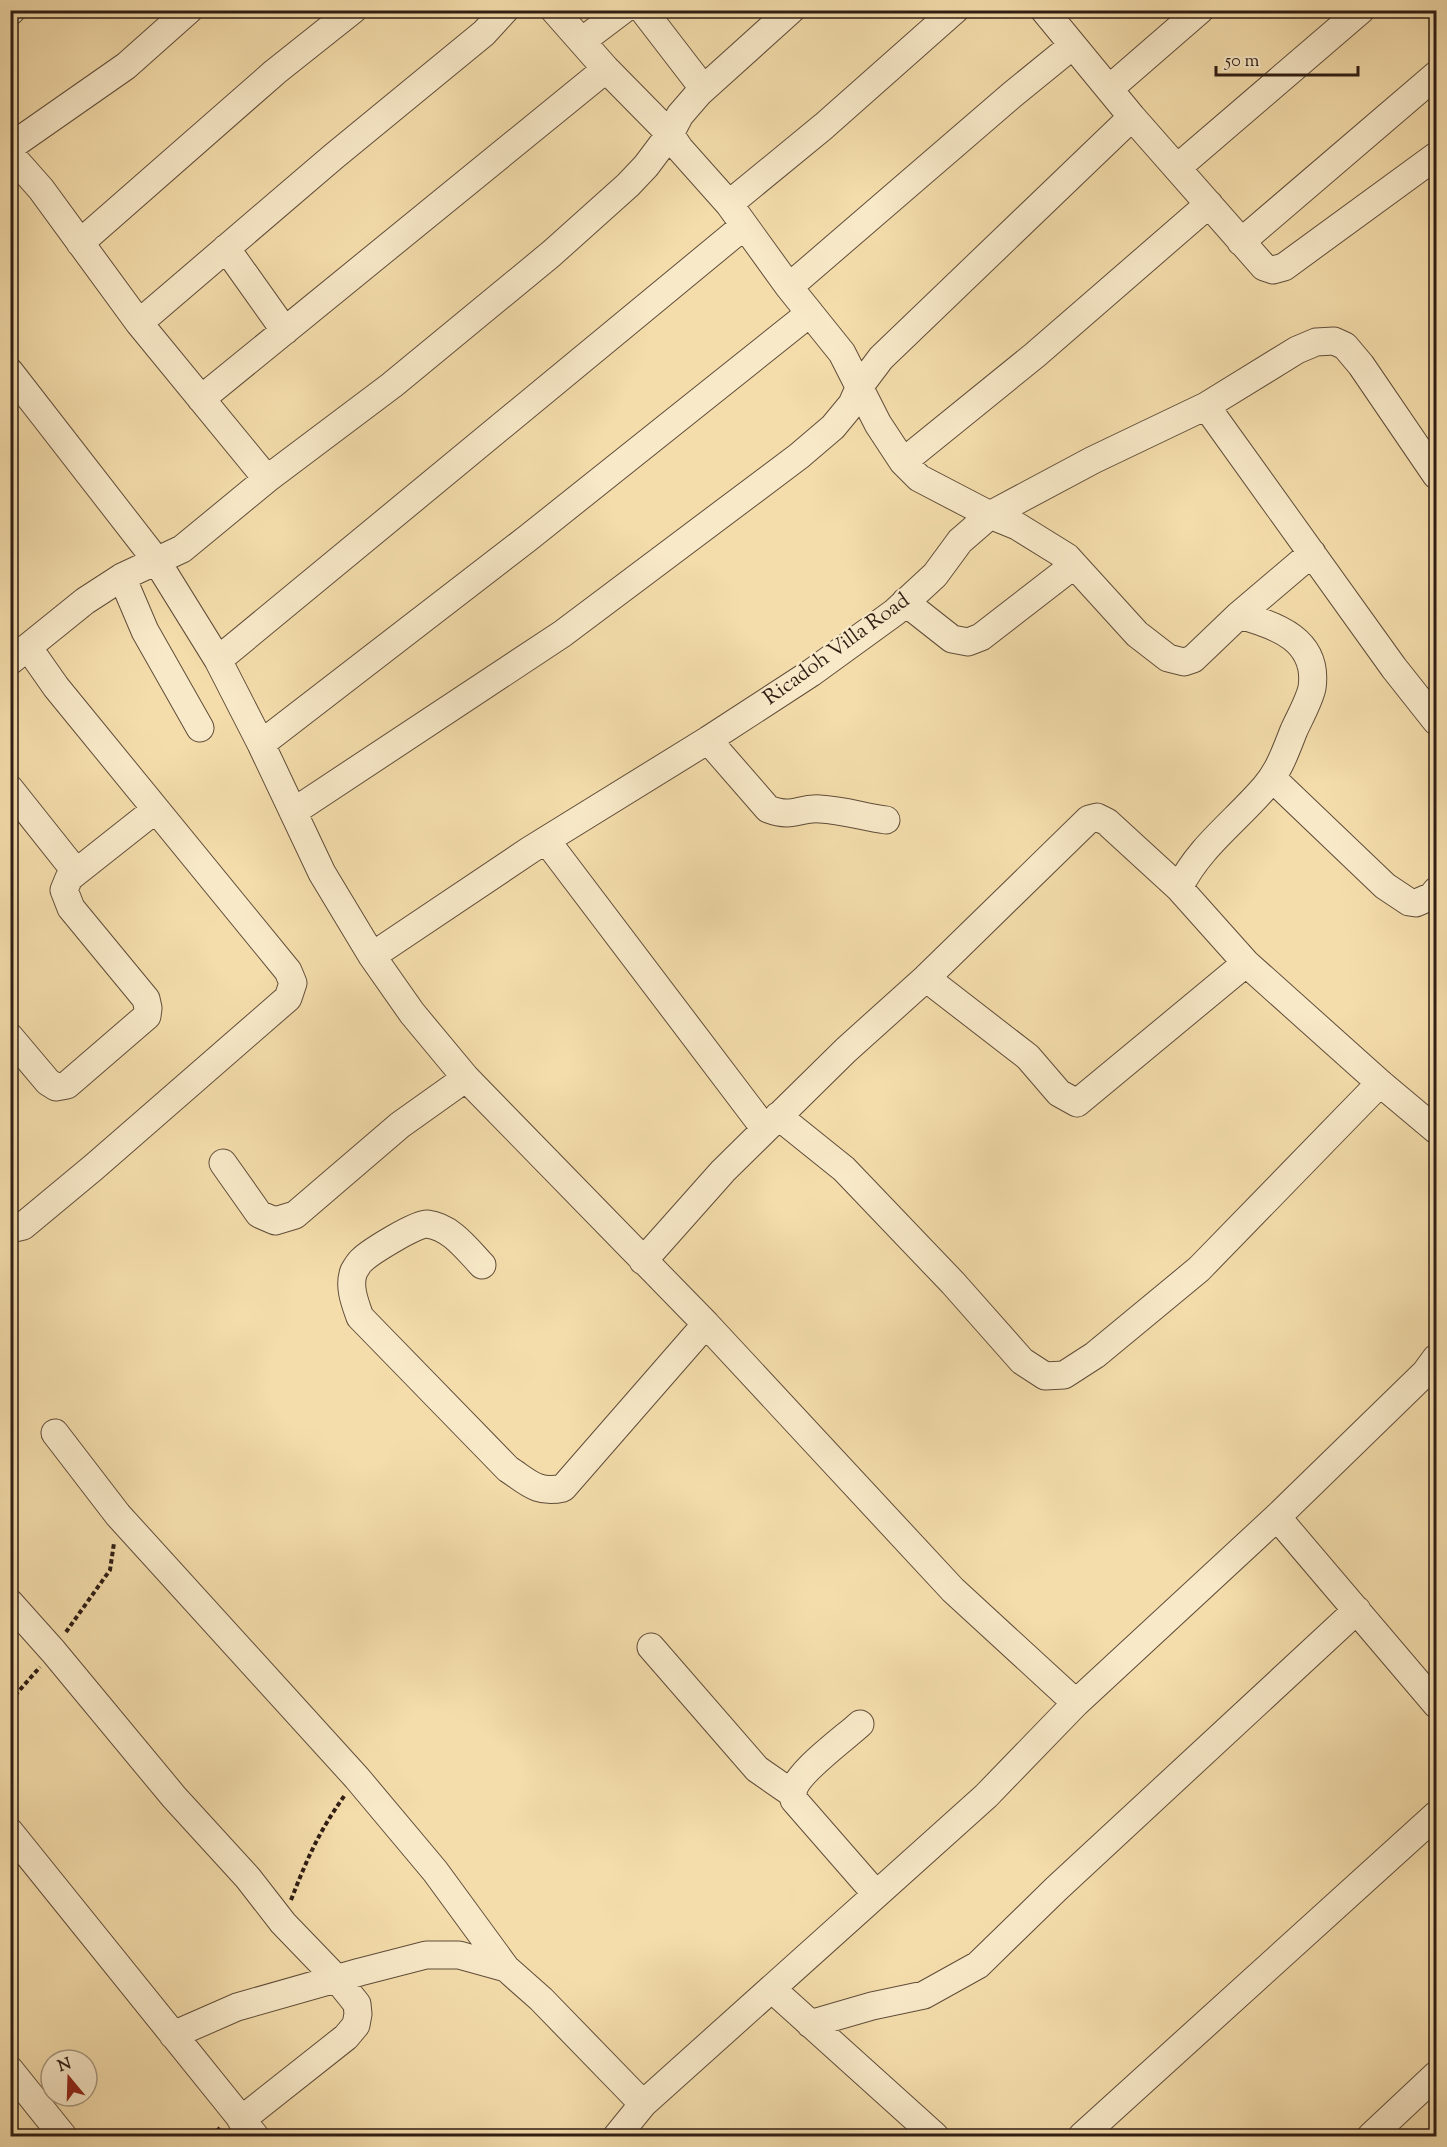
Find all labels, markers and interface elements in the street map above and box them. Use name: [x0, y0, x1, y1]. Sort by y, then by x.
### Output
scale bar: [1216, 39, 1358, 77]
text: 50 m: [1224, 49, 1260, 75]
street label: Ricadoh Villa Road: [758, 587, 916, 713]
north arrow: [39, 2048, 99, 2108]
text: N: [55, 2053, 75, 2079]

